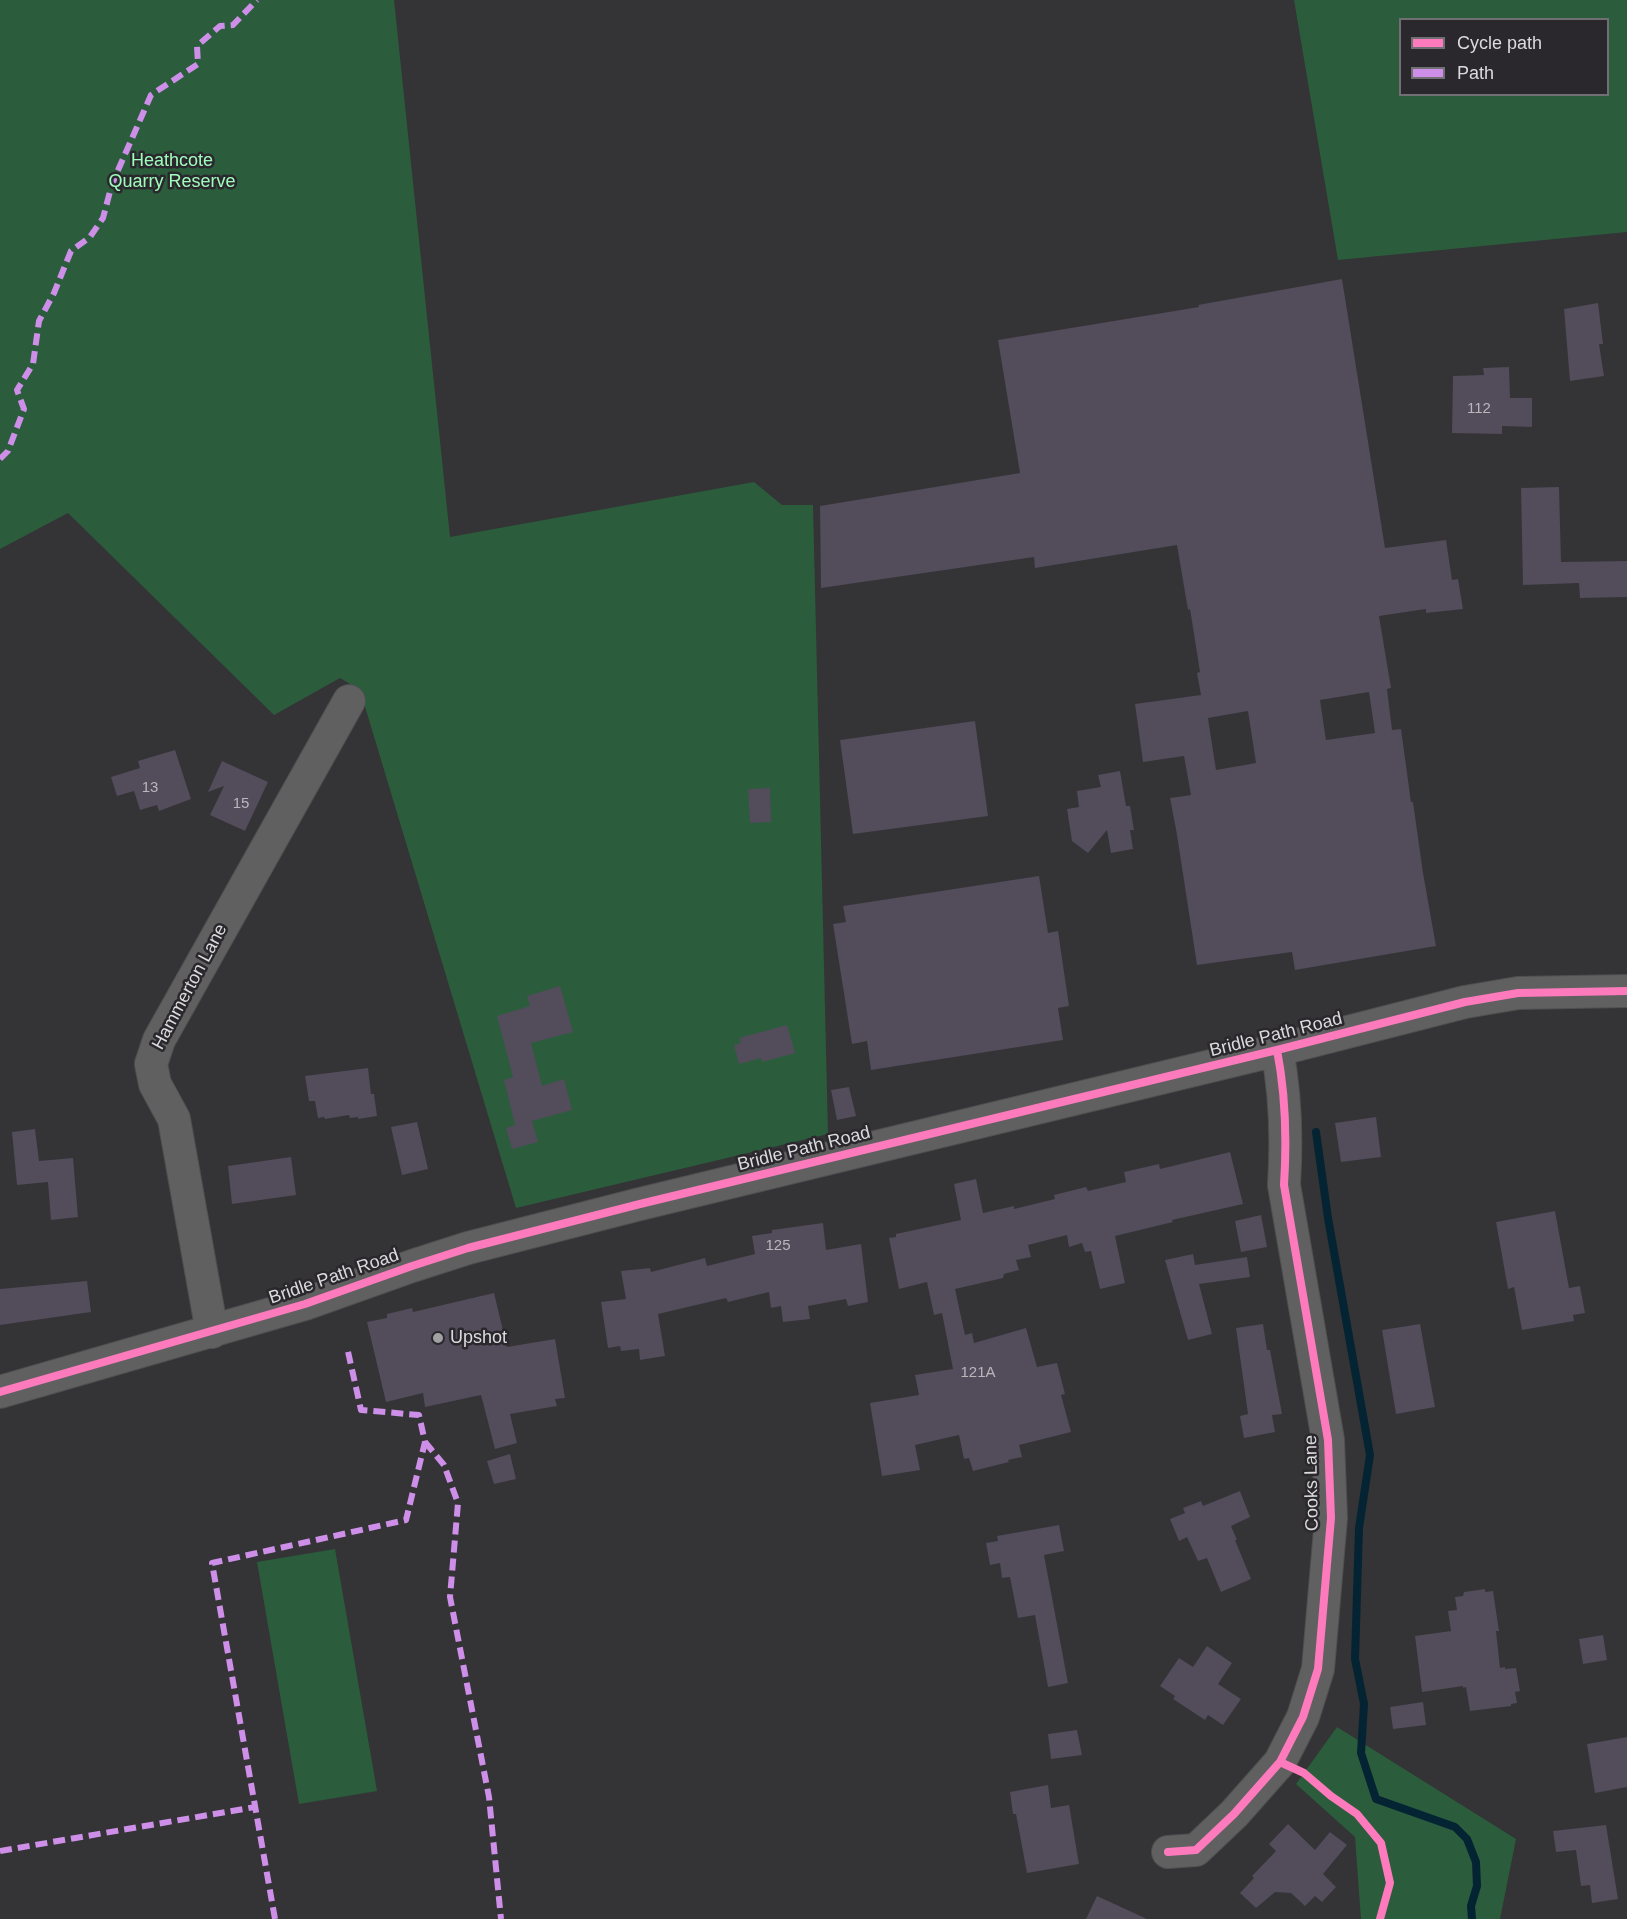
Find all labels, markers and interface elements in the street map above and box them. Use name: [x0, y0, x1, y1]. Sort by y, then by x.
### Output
legend: [1399, 18, 1609, 96]
text: Cycle path: [1457, 33, 1542, 53]
text: Path: [1457, 63, 1494, 83]
park label: Heathcote Quarry Reserve: [108, 150, 236, 192]
house number: 112: [1467, 400, 1491, 418]
house number: 13: [142, 779, 158, 797]
house number: 15: [233, 795, 249, 813]
street label: Hammerton Lane: [148, 921, 232, 1053]
street label: Bridle Path Road: [1207, 1008, 1345, 1062]
street label: Bridle Path Road: [735, 1122, 873, 1176]
house number: 125: [765, 1237, 791, 1255]
street label: Bridle Path Road: [266, 1245, 402, 1309]
place label: Upshot: [450, 1327, 507, 1349]
marker: Upshot: [431, 1331, 445, 1345]
house number: 121A: [960, 1364, 996, 1382]
street label: Cooks Lane: [1300, 1435, 1324, 1531]

